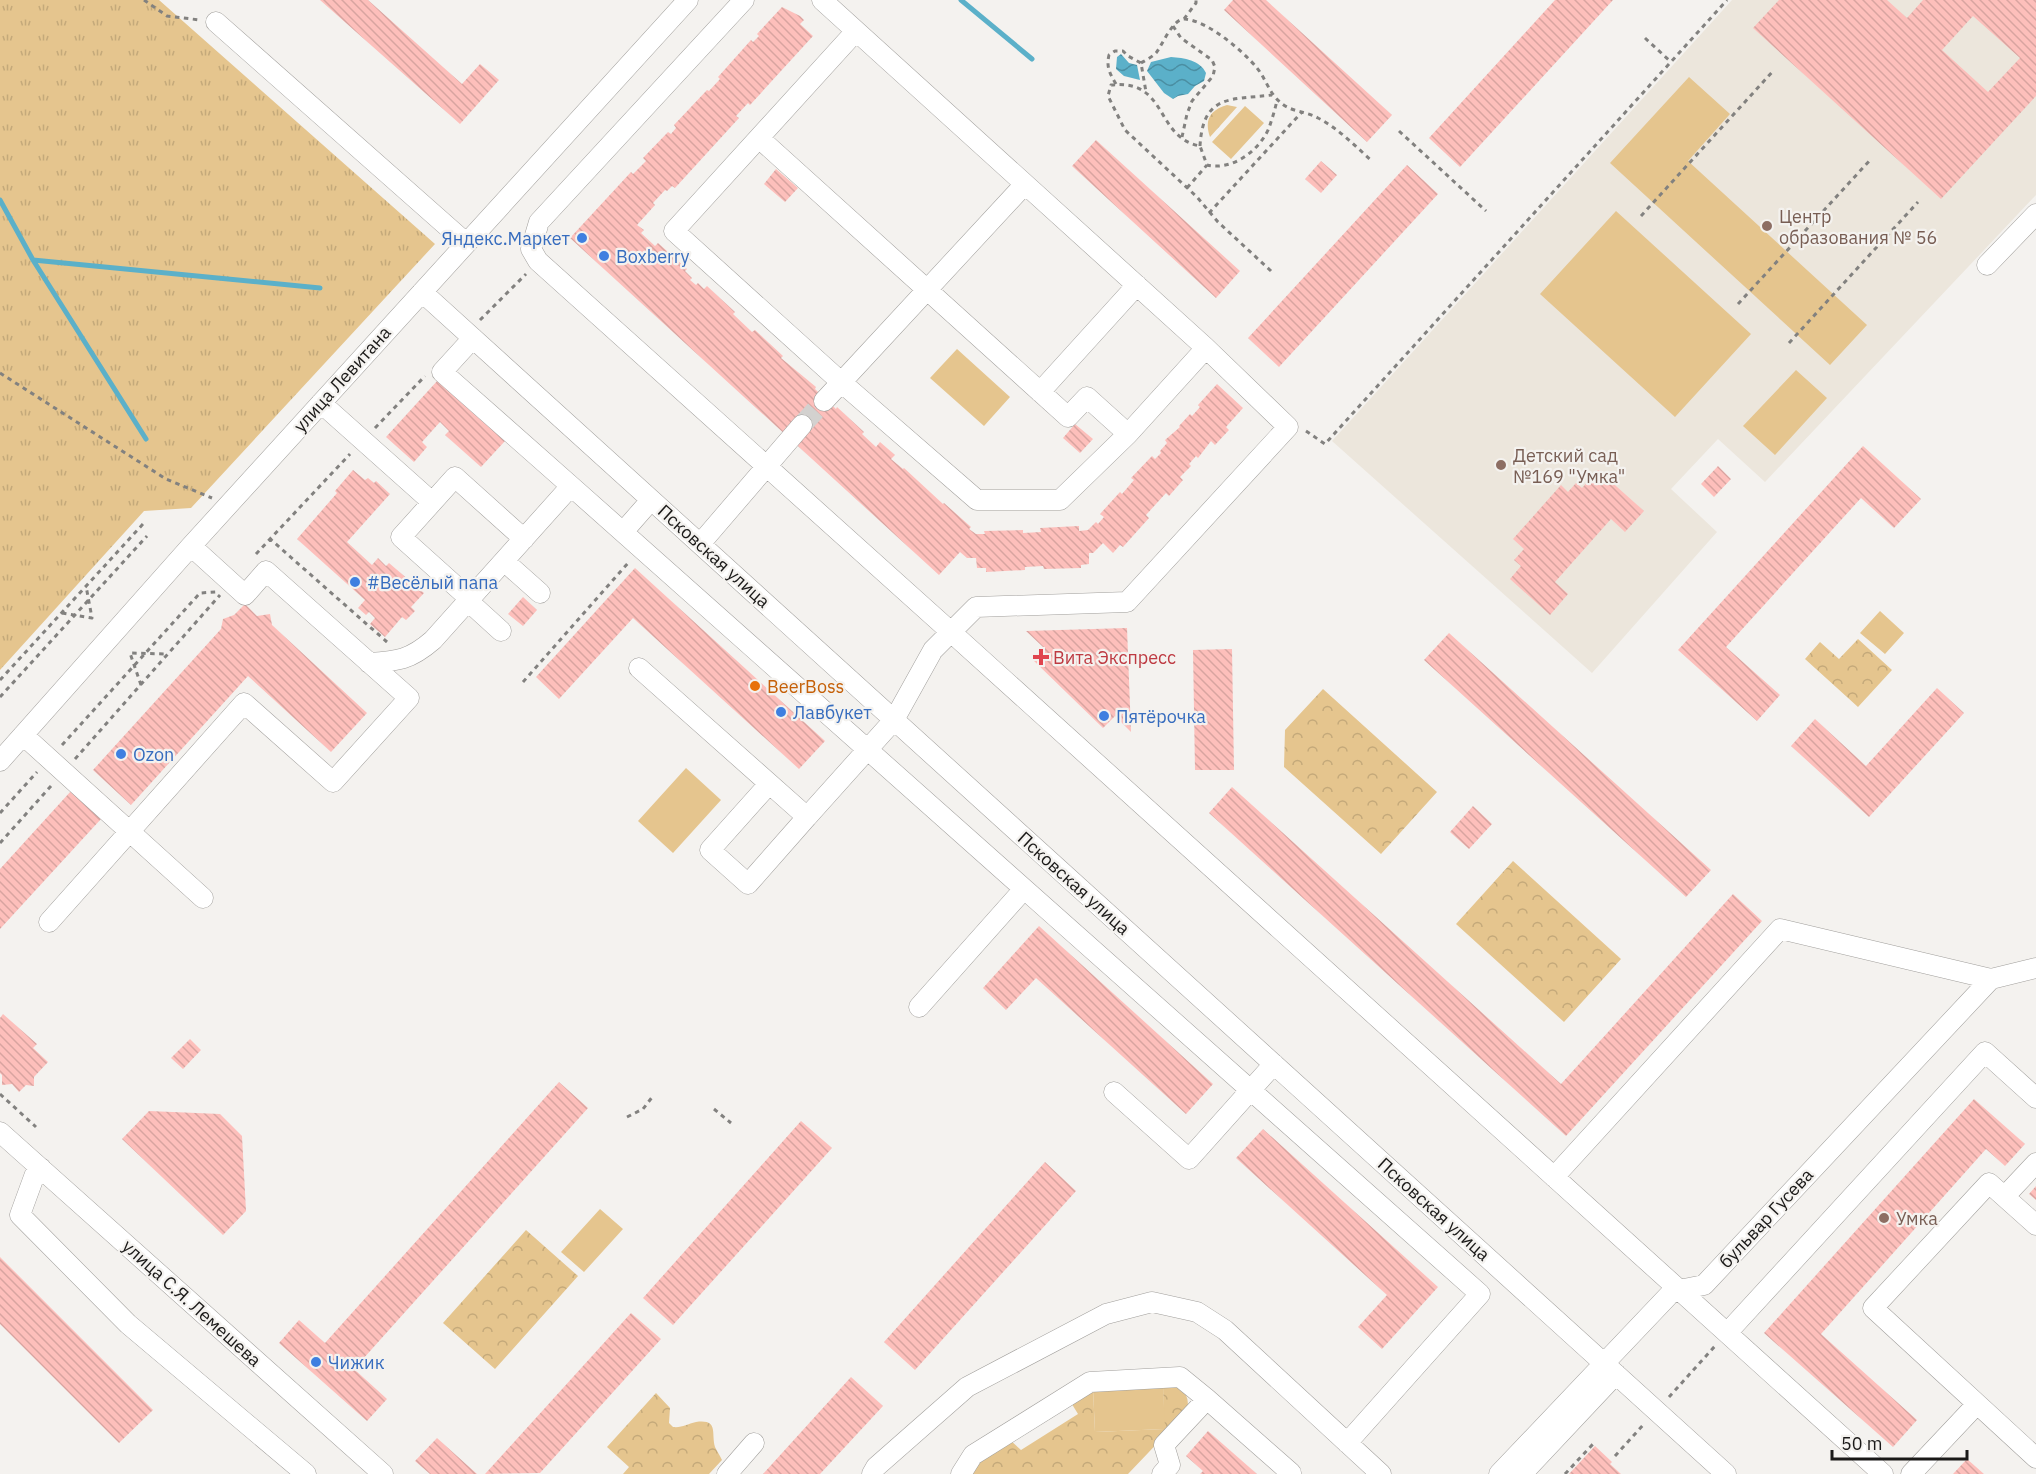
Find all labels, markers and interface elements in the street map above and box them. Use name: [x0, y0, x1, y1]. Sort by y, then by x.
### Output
place label: Центр образования № 56: [1779, 205, 1937, 249]
marker: Центр образования № 56: [1760, 219, 1774, 233]
place label: Яндекс.Маркет: [441, 227, 571, 250]
marker: Яндекс.Маркет: [575, 231, 589, 245]
place label: Boxberry: [616, 245, 689, 268]
marker: Boxberry: [597, 249, 611, 263]
street label: улица Левитана: [288, 321, 396, 437]
place label: Детский сад №169 "Умка": [1513, 444, 1625, 488]
marker: Детский сад №169 "Умка": [1494, 458, 1508, 472]
street label: Псковская улица: [653, 499, 775, 613]
place label: #Весёлый папа: [367, 571, 499, 594]
marker: #Весёлый папа: [348, 575, 362, 589]
place label: Вита Экспресс: [1053, 646, 1176, 669]
marker: Вита Экспресс: [1034, 650, 1048, 664]
place label: BeerBoss: [767, 675, 844, 698]
marker: BeerBoss: [748, 679, 762, 693]
place label: Лавбукет: [793, 701, 872, 724]
marker: Лавбукет: [774, 705, 788, 719]
place label: Пятёрочка: [1116, 705, 1206, 728]
marker: Пятёрочка: [1097, 709, 1111, 723]
place label: Ozon: [133, 743, 174, 766]
marker: Ozon: [114, 747, 128, 761]
street label: Псковская улица: [1013, 826, 1135, 940]
street label: Псковская улица: [1373, 1152, 1495, 1266]
street label: бульвар Гусева: [1714, 1163, 1818, 1273]
place label: Умка: [1896, 1207, 1938, 1230]
marker: Умка: [1877, 1211, 1891, 1225]
street label: улица С.Я. Лемешева: [118, 1234, 267, 1372]
place label: Чижик: [328, 1351, 385, 1374]
marker: Чижик: [309, 1355, 323, 1369]
scale bar: [1832, 1423, 1967, 1461]
text: 50 m: [1841, 1432, 1883, 1455]

